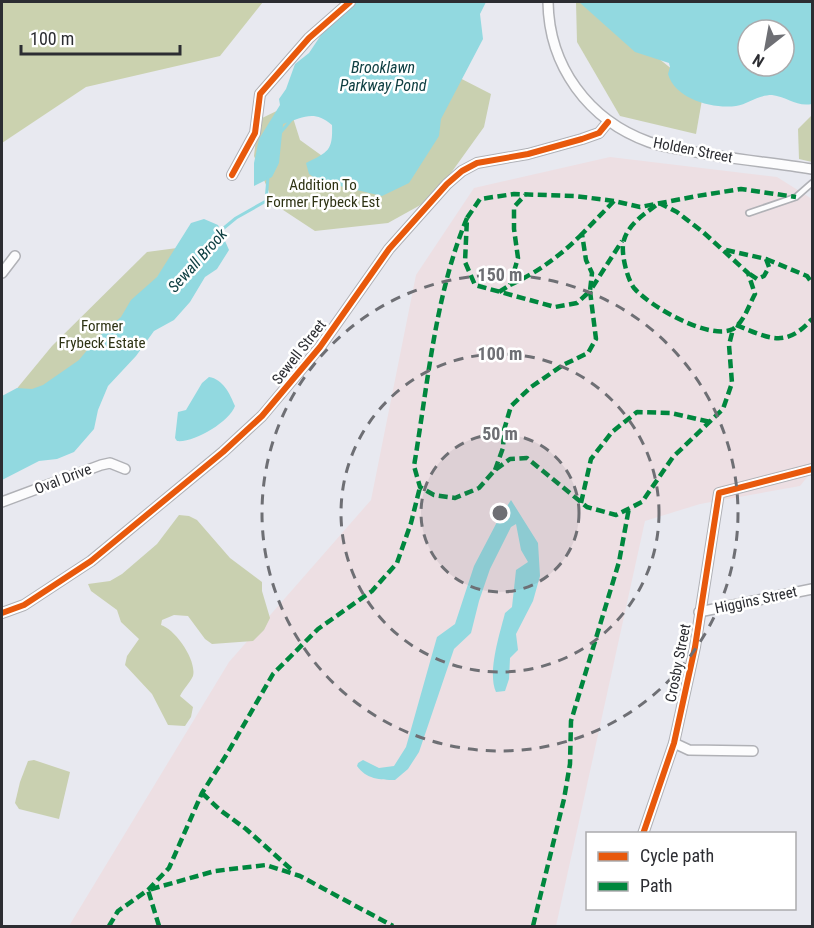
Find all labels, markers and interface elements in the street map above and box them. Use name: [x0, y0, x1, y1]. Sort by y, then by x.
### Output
scale bar: [21, 18, 180, 56]
north arrow: [736, 18, 796, 78]
text: 100 m: [30, 28, 74, 49]
text: N: [749, 50, 768, 71]
water label: Brooklawn Parkway Pond: [340, 58, 427, 95]
street label: Holden Street: [652, 133, 734, 167]
park label: Addition To Former Frybeck Est: [266, 176, 380, 211]
water label: Sewall Brook: [164, 224, 232, 296]
text: 150 m: [478, 264, 522, 285]
street label: Sewell Street: [268, 316, 330, 388]
park label: Former Frybeck Estate: [59, 317, 145, 352]
text: 100 m: [478, 343, 522, 364]
text: 50 m: [482, 423, 518, 444]
street label: Oval Drive: [32, 460, 94, 498]
centre of rings: [490, 503, 510, 523]
street label: Higgins Street: [713, 582, 799, 618]
street label: Crosby Street: [662, 622, 694, 704]
legend: [586, 832, 796, 910]
text: Cycle path: [640, 845, 714, 866]
text: Path: [640, 875, 673, 896]

